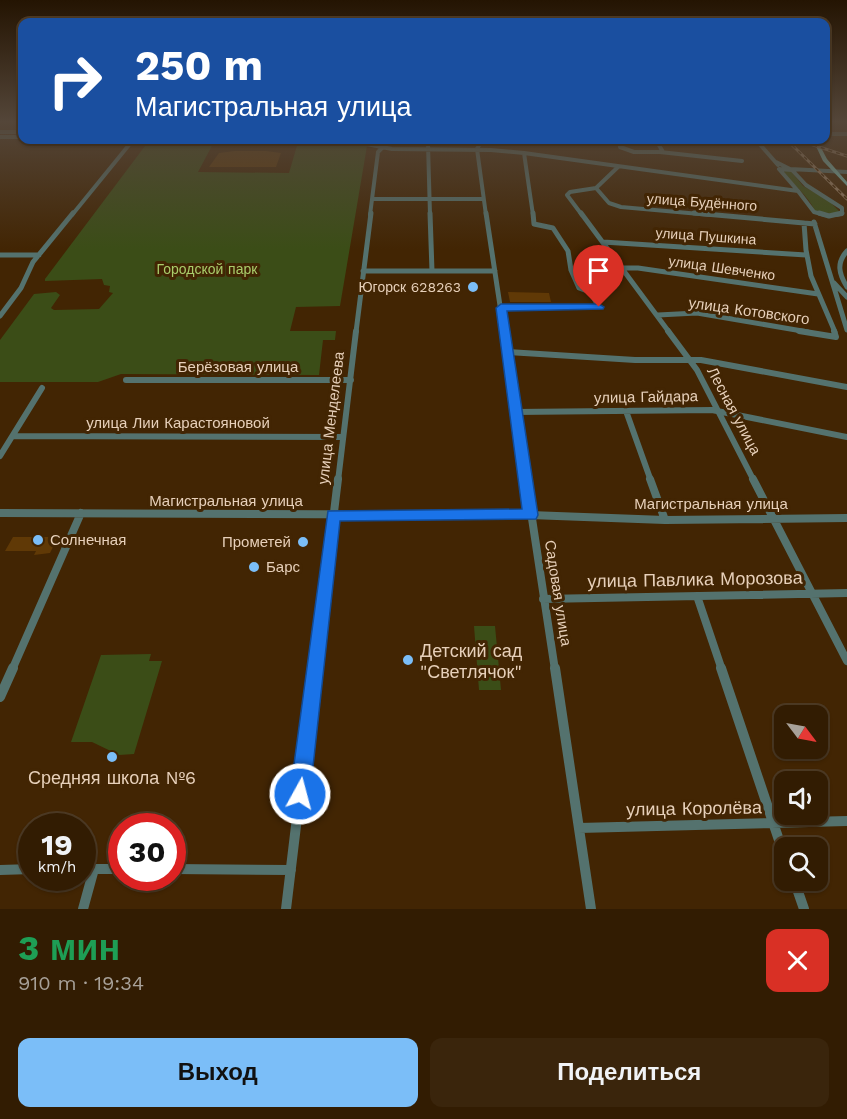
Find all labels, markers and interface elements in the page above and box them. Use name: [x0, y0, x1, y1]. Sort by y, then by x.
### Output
text: 250 m: [135, 41, 263, 90]
icon: right: [36, 42, 114, 120]
text: Магистральная улица: [135, 91, 411, 123]
street label: улица Будённого: [646, 190, 758, 214]
street label: улица Пушкина: [655, 224, 757, 248]
pin: [573, 245, 624, 307]
street label: улица Шевченко: [668, 253, 777, 283]
icon: arrive: [582, 254, 615, 287]
park label: Городской парк: [157, 261, 258, 277]
place label: Югорск 628263: [358, 279, 461, 295]
marker: Югорск 628263: [466, 280, 480, 294]
street label: улица Котовского: [687, 294, 811, 328]
street label: улица Менделеева: [314, 350, 348, 486]
street label: Берёзовая улица: [178, 358, 299, 376]
street label: Лесная улица: [703, 364, 765, 459]
street label: улица Гайдара: [594, 387, 699, 407]
street label: улица Лии Карастояновой: [86, 414, 270, 432]
street label: Магистральная улица: [149, 492, 303, 510]
street label: Магистральная улица: [634, 495, 788, 513]
place label: Солнечная: [50, 531, 126, 549]
marker: Солнечная: [31, 533, 45, 547]
place label: Прометей: [222, 533, 291, 551]
marker: Прометей: [296, 535, 310, 549]
street label: Садовая улица: [541, 539, 575, 648]
place label: Барс: [266, 558, 301, 576]
marker: Барс: [247, 560, 261, 574]
street label: улица Павлика Морозова: [587, 567, 804, 591]
place label: Детский сад "Светлячок": [420, 640, 523, 682]
marker: Детский сад "Светлячок": [401, 653, 415, 667]
north arrow: [774, 705, 828, 759]
map controls: [774, 705, 828, 891]
marker: Средняя школа №6: [105, 750, 119, 764]
position arrow: [268, 762, 332, 826]
place label: Средняя школа №6: [28, 767, 196, 788]
button: sound: [774, 771, 828, 825]
street label: улица Королёва: [626, 796, 763, 820]
speed limit sign: 30: [108, 813, 186, 891]
text: 19: [41, 827, 73, 862]
button: search: [774, 837, 828, 891]
text: km/h: [38, 858, 76, 876]
text: 3 мин: [18, 927, 120, 969]
button: close: [766, 929, 829, 992]
text: 910 m · 19:34: [18, 971, 144, 995]
button: Выход: [18, 1038, 418, 1107]
button: Поделиться: [430, 1038, 829, 1107]

